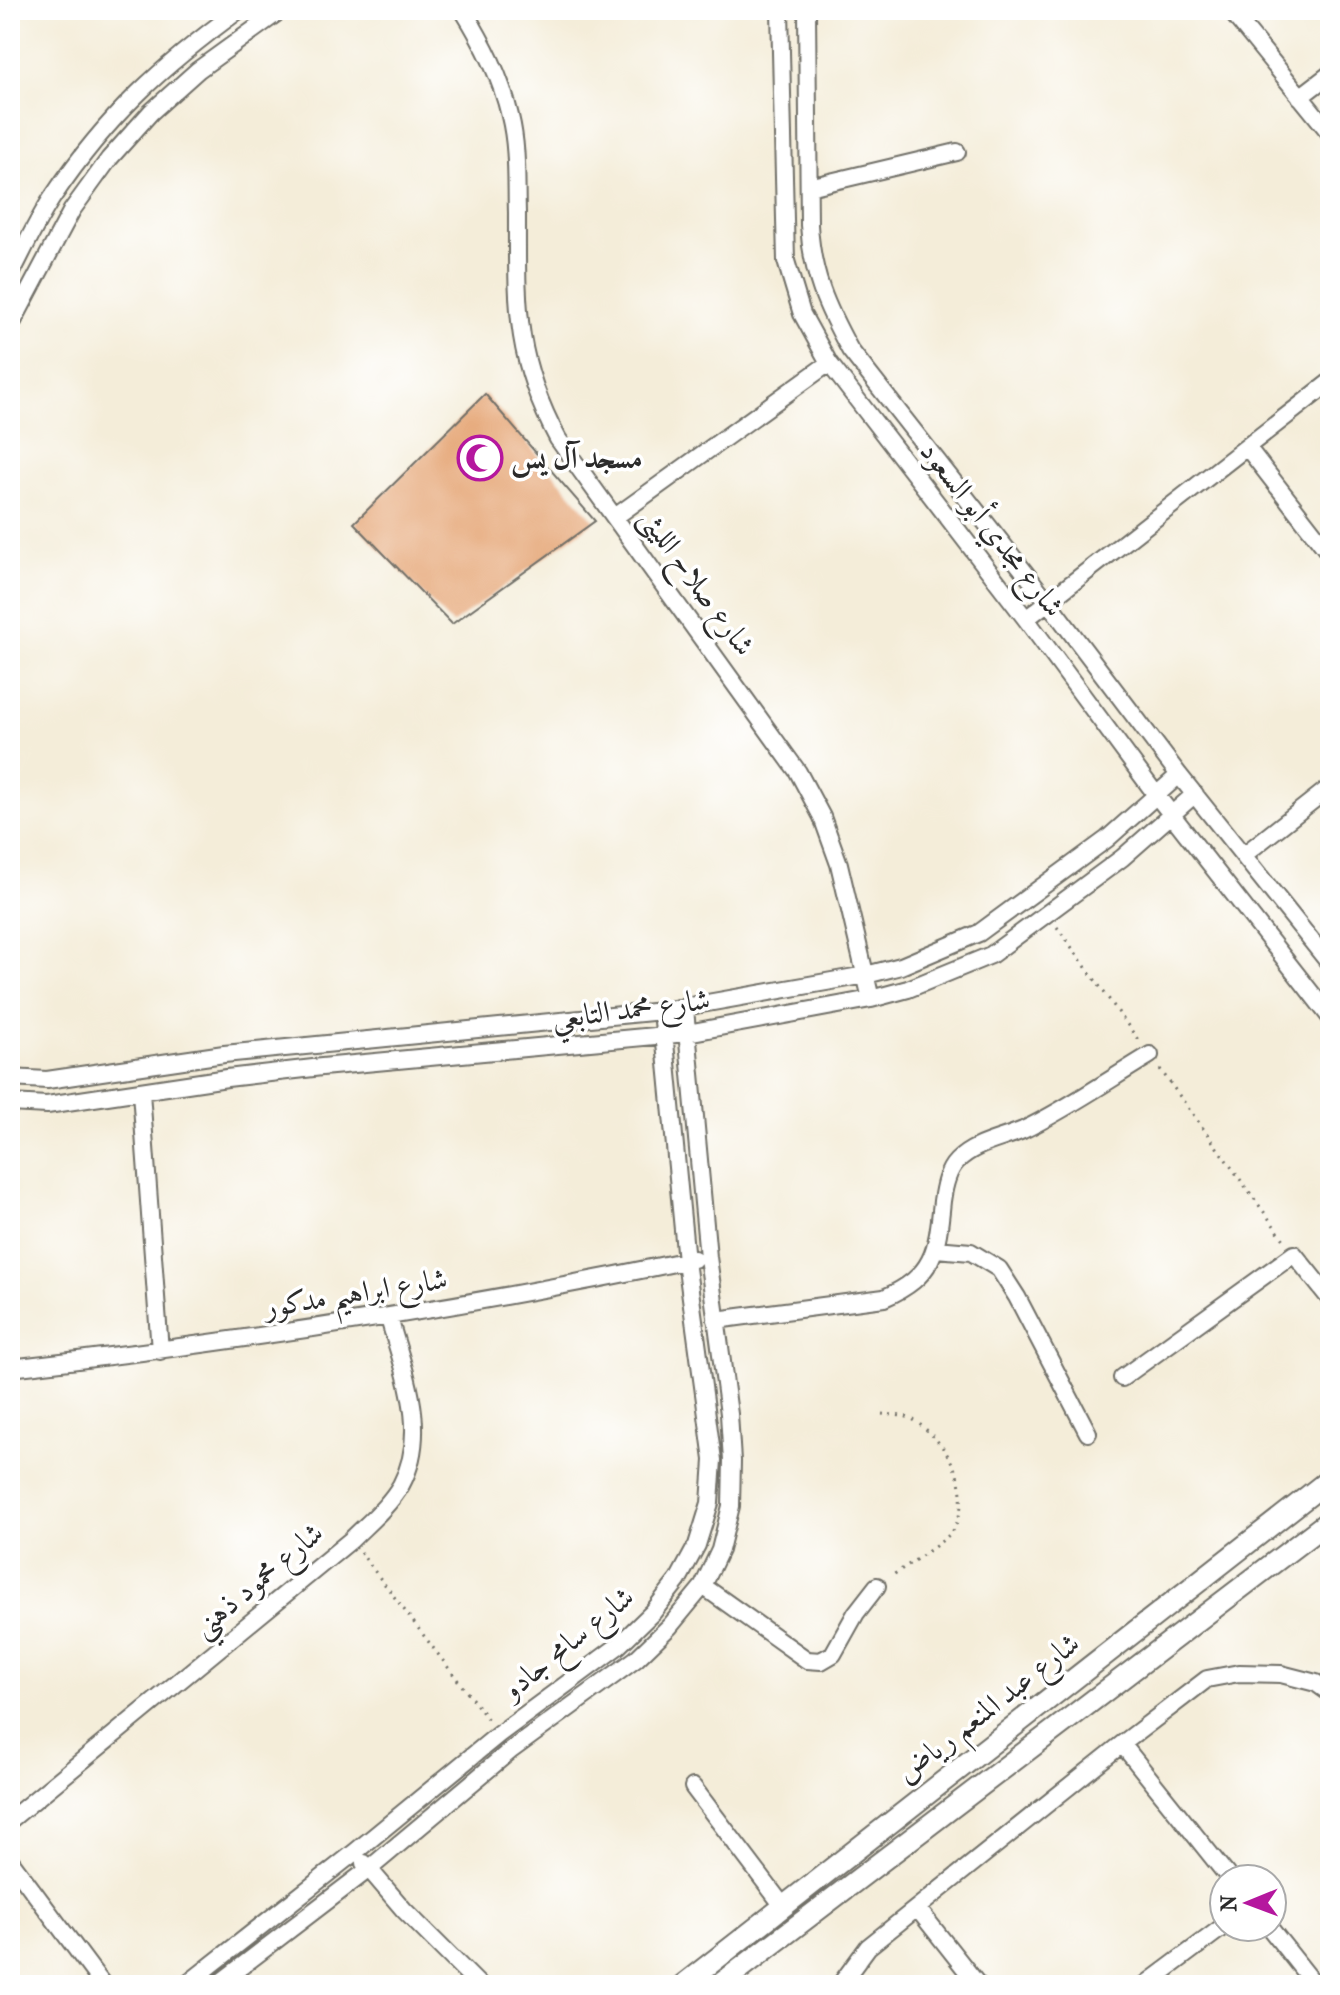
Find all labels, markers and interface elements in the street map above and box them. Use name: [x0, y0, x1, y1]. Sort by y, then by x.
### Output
street label: شارع مجدي أبو السعود: [907, 432, 1075, 628]
mosque icon: مسجد آل يس: [456, 434, 504, 482]
place label: مسجد آل يس: [511, 440, 643, 479]
street label: شارع صلاح الليثى: [625, 502, 762, 667]
street label: شارع محمد التابعي: [550, 982, 713, 1045]
street label: شارع ابراهيم مدكور: [259, 1261, 452, 1336]
street label: شارع محمود ذهني: [186, 1515, 337, 1652]
street label: شارع سامح جادو: [493, 1579, 645, 1714]
street label: شارع عبد المنعم رياض: [889, 1626, 1093, 1798]
north arrow: [1208, 1863, 1288, 1943]
text: N: [1216, 1894, 1242, 1912]

